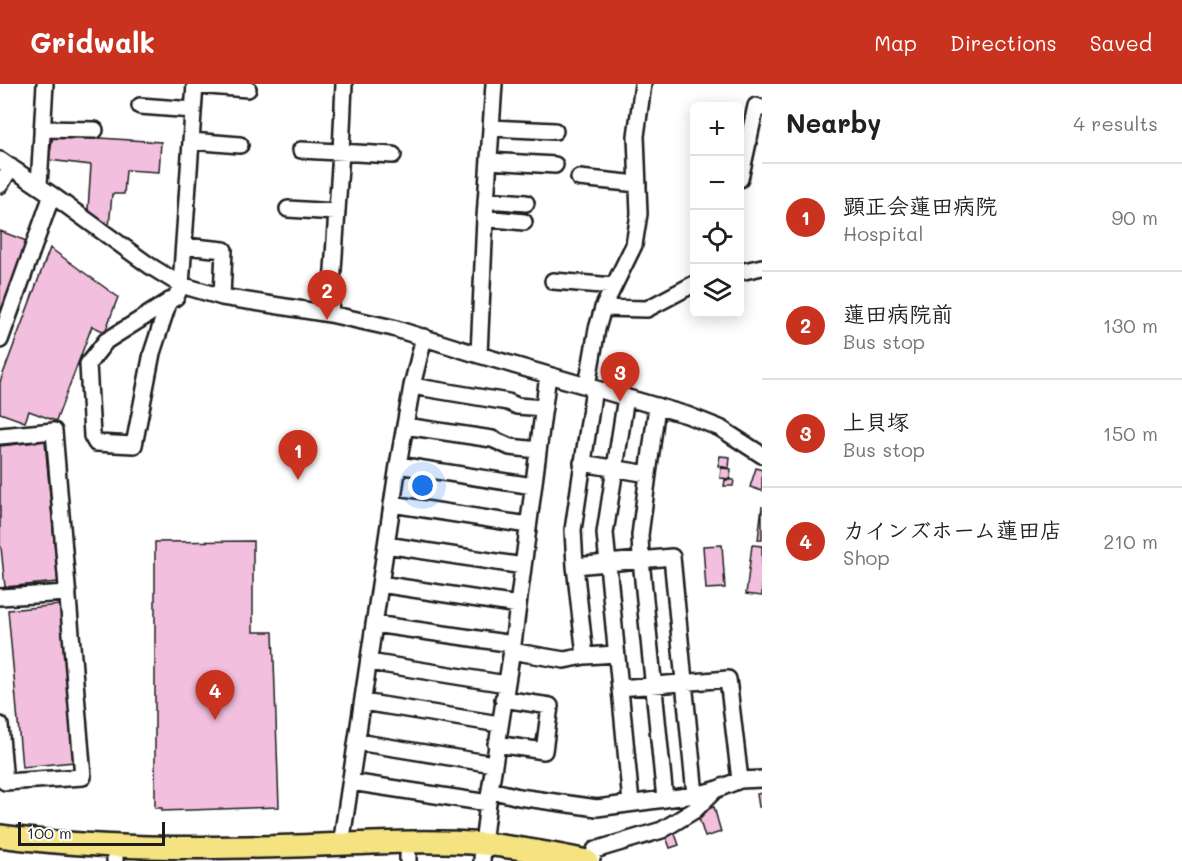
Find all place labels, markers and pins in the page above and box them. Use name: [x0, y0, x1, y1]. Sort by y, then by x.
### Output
pin: 2: [308, 270, 346, 320]
pin: 3: [600, 352, 640, 402]
pin: 1: [278, 430, 318, 480]
pin: 4: [196, 670, 234, 720]

